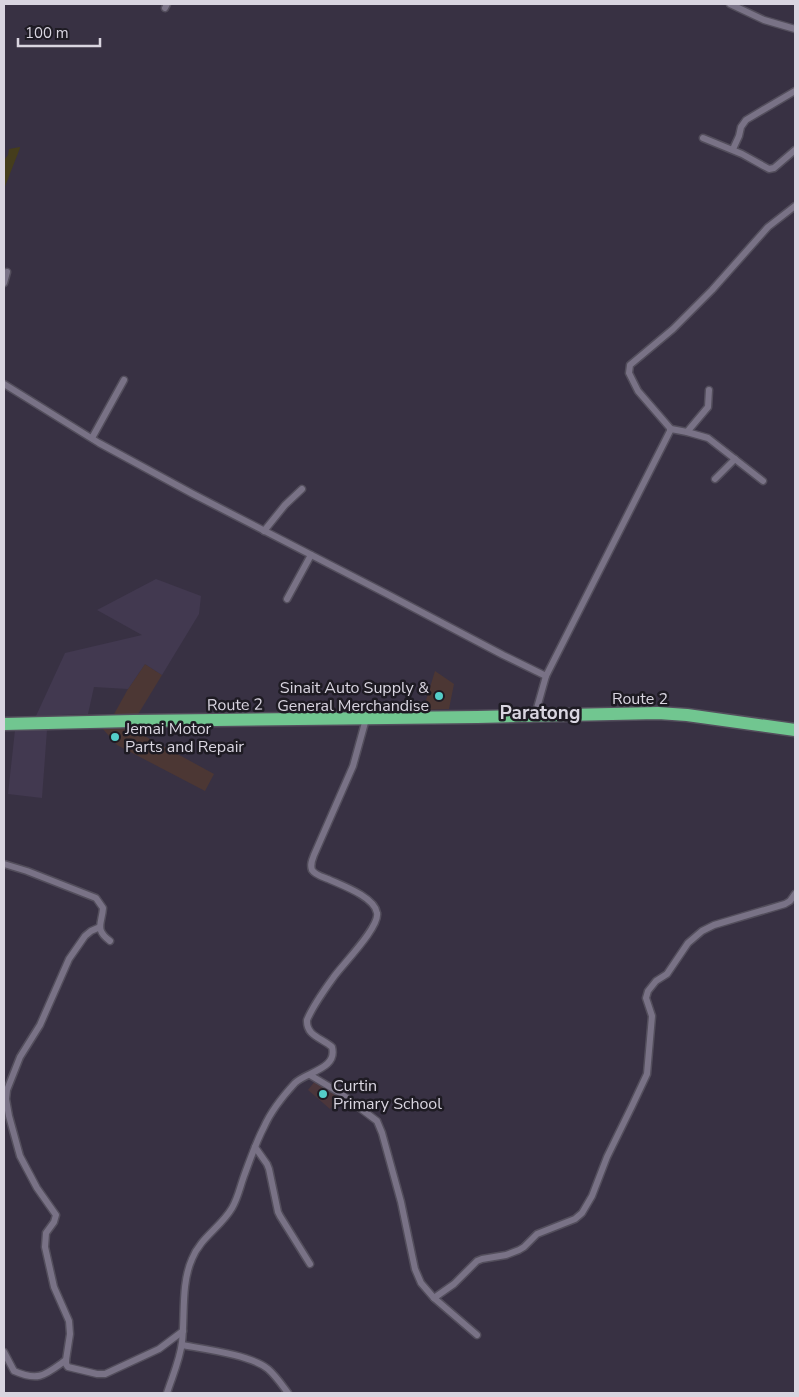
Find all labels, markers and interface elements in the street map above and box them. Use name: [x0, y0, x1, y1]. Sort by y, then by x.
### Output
scale bar: [18, 15, 100, 47]
text: 100 m: [25, 23, 69, 43]
place label: Sinait Auto Supply & General Merchandise: [277, 677, 429, 717]
street label: Route 2: [612, 688, 668, 710]
marker: Sinait Auto Supply & General Merchandise: [433, 690, 445, 702]
street label: Route 2: [207, 694, 263, 716]
district label: Paratong: [500, 700, 580, 726]
place label: Jemai Motor Parts and Repair: [124, 718, 244, 758]
marker: Jemai Motor Parts and Repair: [109, 731, 121, 743]
place label: Curtin Primary School: [333, 1075, 442, 1115]
marker: Curtin Primary School: [317, 1088, 329, 1100]

